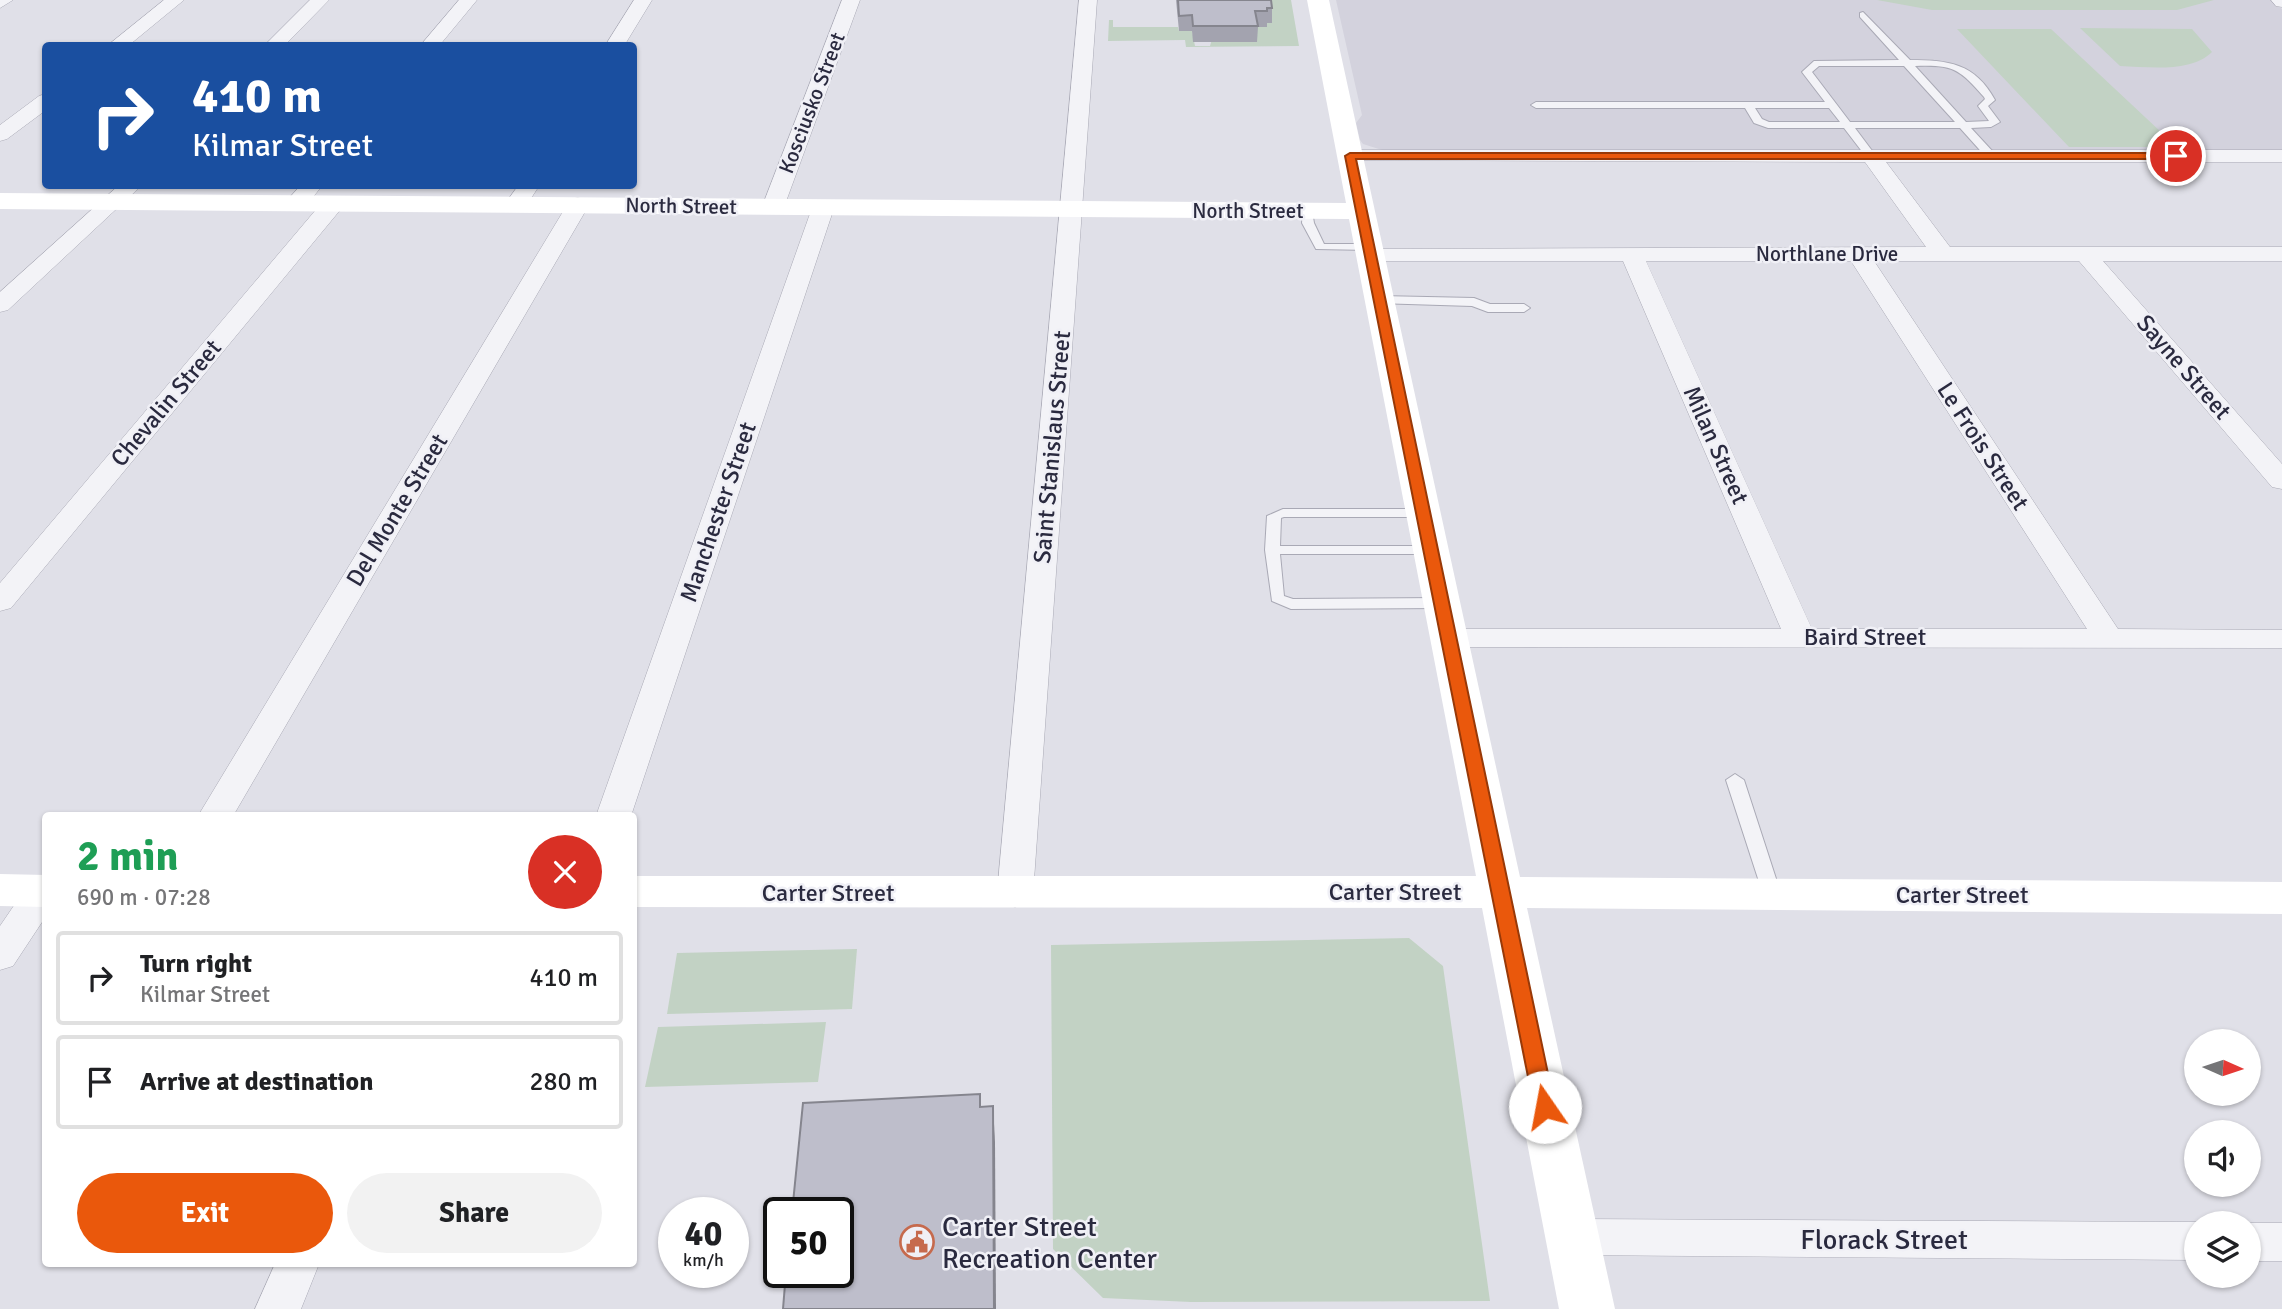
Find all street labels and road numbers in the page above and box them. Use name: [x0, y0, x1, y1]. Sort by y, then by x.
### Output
street label: Kosciusko Street: [773, 29, 851, 177]
street label: North Street: [625, 192, 737, 220]
street label: North Street: [1192, 198, 1304, 224]
street label: Northlane Drive: [1756, 241, 1898, 267]
street label: Sayne Street: [2130, 308, 2238, 426]
street label: Saint Stanislaus Street: [1027, 329, 1077, 565]
street label: Chevalin Street: [104, 333, 228, 473]
street label: Le Frois Street: [1930, 376, 2036, 516]
street label: Milan Street: [1677, 381, 1755, 509]
street label: Manchester Street: [673, 418, 763, 606]
street label: Del Monte Street: [340, 428, 454, 592]
street label: Baird Street: [1804, 622, 1926, 652]
street label: Carter Street: [1329, 877, 1461, 907]
street label: Carter Street: [762, 878, 894, 908]
street label: Carter Street: [1896, 880, 2028, 910]
street label: Florack Street: [1800, 1223, 1968, 1257]

